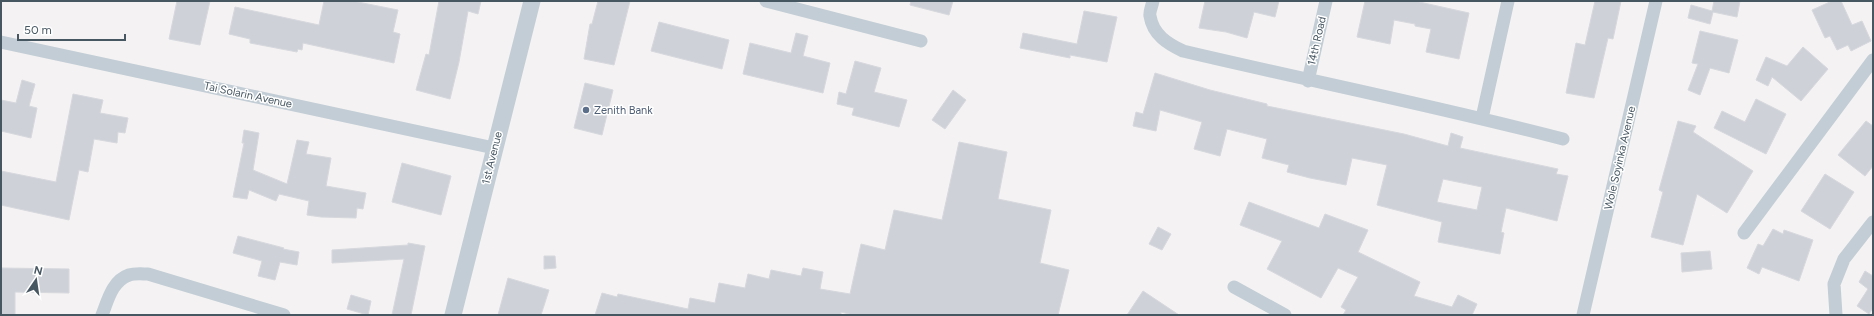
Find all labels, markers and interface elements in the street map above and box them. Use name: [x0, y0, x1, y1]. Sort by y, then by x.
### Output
street label: 14th Road: [1305, 15, 1329, 67]
scale bar: [18, 16, 125, 42]
text: 50 m: [24, 23, 52, 37]
street label: Tai Solarin Avenue: [203, 79, 293, 111]
place label: Zenith Bank: [594, 104, 653, 117]
marker: Zenith Bank: [581, 105, 591, 115]
street label: Wole Soyinka Avenue: [1602, 105, 1638, 211]
street label: 1st Avenue: [479, 130, 505, 186]
north arrow: [16, 260, 56, 300]
text: N: [33, 263, 44, 278]

